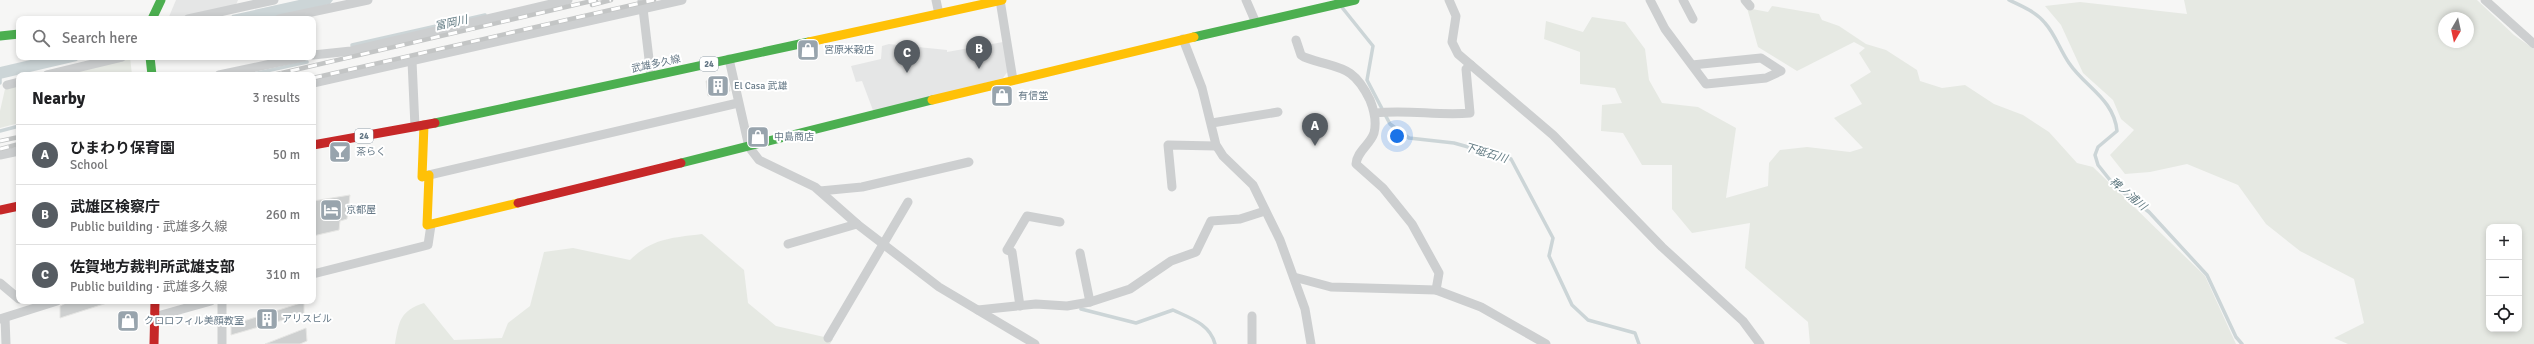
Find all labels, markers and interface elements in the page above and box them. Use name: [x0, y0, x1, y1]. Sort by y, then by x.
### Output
north arrow: [2438, 12, 2474, 48]
water label: 富岡川: [433, 13, 470, 33]
search box: [16, 16, 316, 60]
icon: search: [30, 27, 52, 49]
text: Search here: [62, 29, 138, 47]
pin: B: [966, 36, 992, 69]
shop icon: 宮原米穀店: [795, 37, 821, 63]
pin: C: [894, 40, 920, 73]
place label: 宮原米穀店: [824, 44, 874, 56]
street label: 武雄多久線: [630, 53, 682, 75]
road number: 24: [700, 57, 718, 71]
building icon: El Casa 武雄: [705, 73, 731, 99]
place label: El Casa 武雄: [734, 80, 787, 92]
shop icon: 有信堂: [989, 83, 1015, 109]
text: Nearby: [32, 88, 85, 109]
text: 3 results: [252, 90, 300, 106]
place label: 有信堂: [1018, 90, 1048, 102]
pin: A: [1302, 113, 1328, 146]
shop icon: 中島商店: [745, 124, 771, 150]
your location: [1387, 126, 1407, 146]
road number: 24: [355, 129, 373, 143]
place label: 中島商店: [774, 131, 814, 143]
text: ひまわり保育園: [70, 139, 175, 157]
bar icon: 茶らく: [327, 139, 353, 165]
water label: 下砥石川: [1463, 140, 1510, 166]
place label: 茶らく: [356, 146, 386, 158]
text: A: [41, 147, 49, 163]
text: 50 m: [273, 147, 300, 163]
text: School: [70, 157, 108, 173]
water label: 稗ノ浦川: [2107, 175, 2150, 214]
hotel icon: 京都屋: [318, 197, 344, 223]
text: 武雄区検察庁: [70, 198, 160, 216]
place label: 京都屋: [346, 204, 376, 216]
text: B: [41, 207, 49, 223]
text: 260 m: [266, 207, 300, 223]
text: Public building · 武雄多久線: [70, 219, 228, 235]
map controls: [2486, 224, 2522, 332]
button: +: [2486, 224, 2522, 260]
text: 佐賀地方裁判所武雄支部: [70, 258, 235, 276]
button: −: [2486, 260, 2522, 296]
text: C: [41, 267, 49, 283]
text: 310 m: [266, 267, 300, 283]
text: Public building · 武雄多久線: [70, 279, 228, 295]
button: locate: [2486, 296, 2522, 332]
building icon: アリスビル: [254, 306, 280, 332]
shop icon: クロロフィル美顔教室: [115, 308, 141, 334]
place label: アリスビル: [282, 313, 332, 325]
place label: クロロフィル美顔教室: [144, 315, 244, 327]

